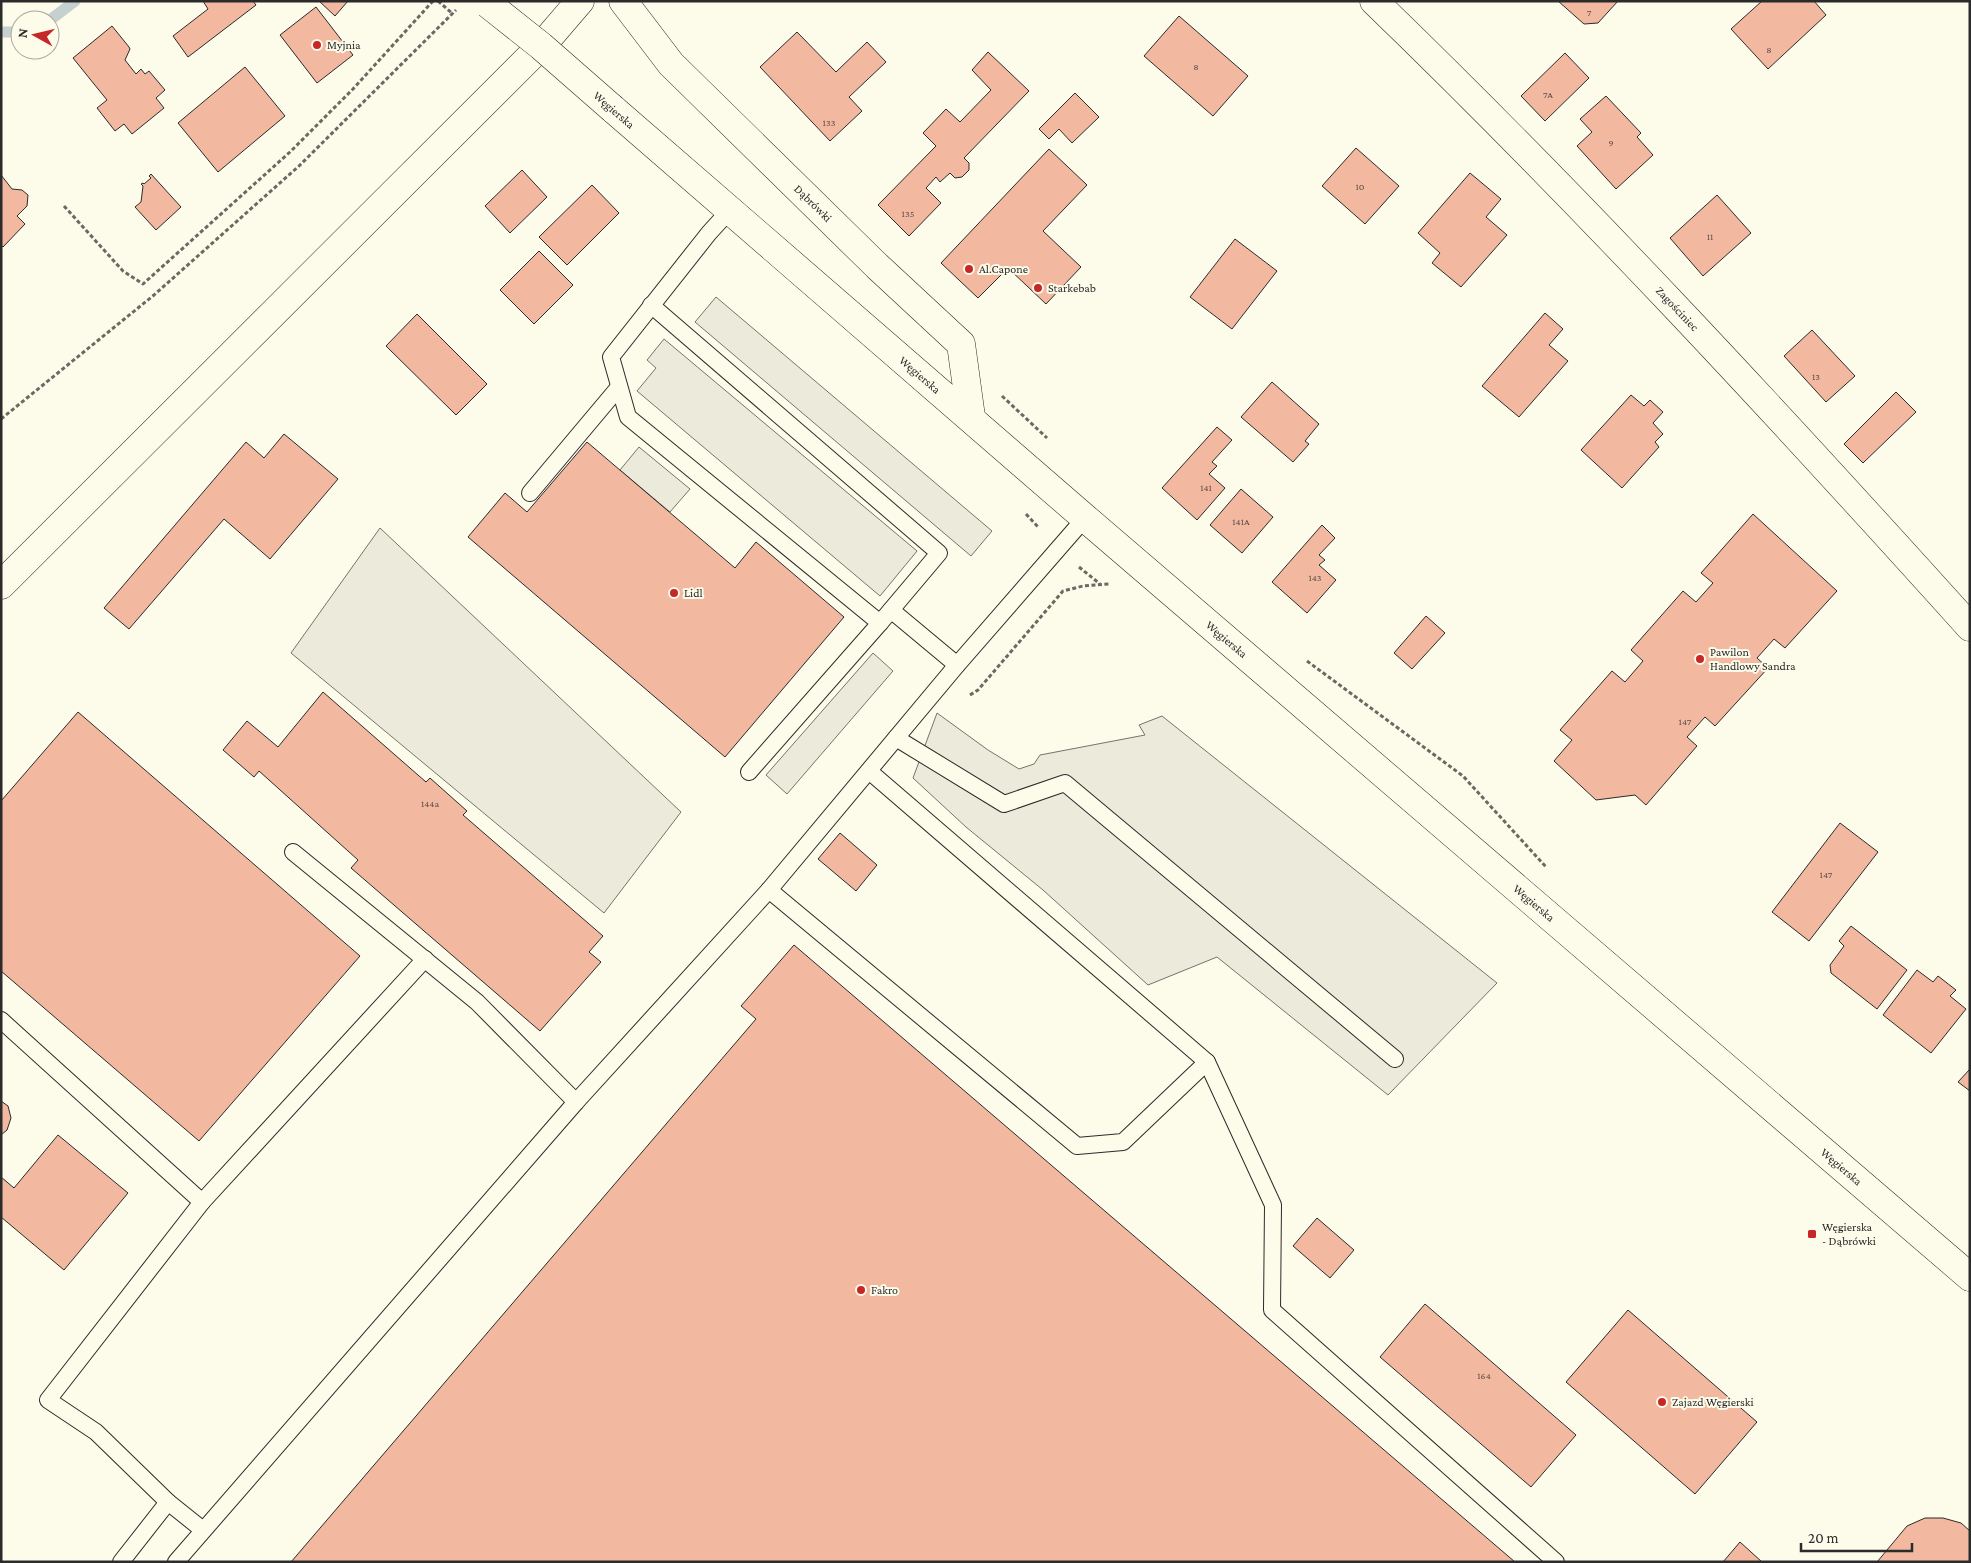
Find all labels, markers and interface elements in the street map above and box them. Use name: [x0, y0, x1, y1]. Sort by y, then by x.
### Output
house number: 7: [1587, 7, 1592, 18]
north arrow: [10, 10, 60, 60]
text: N: [14, 27, 31, 39]
place label: Myjnia: [327, 38, 361, 52]
marker: Myjnia: [311, 39, 323, 51]
house number: 8: [1766, 44, 1772, 55]
house number: 8: [1193, 61, 1199, 72]
street label: Węgierska: [590, 88, 638, 132]
house number: 7A: [1543, 89, 1553, 100]
house number: 133: [823, 117, 836, 128]
house number: 9: [1608, 137, 1614, 148]
house number: 10: [1356, 181, 1365, 192]
street label: Dąbrówki: [791, 182, 835, 225]
house number: 135: [902, 208, 915, 219]
house number: 11: [1707, 231, 1713, 242]
place label: Al.Capone: [979, 262, 1028, 276]
marker: Al.Capone: [963, 263, 975, 275]
place label: Starkebab: [1048, 281, 1096, 295]
marker: Starkebab: [1032, 282, 1044, 294]
street label: Zagościniec: [1653, 283, 1702, 334]
street label: Węgierska: [896, 353, 944, 397]
house number: 13: [1812, 371, 1820, 382]
house number: 141: [1200, 482, 1212, 493]
house number: 141A: [1232, 516, 1250, 527]
house number: 143: [1308, 572, 1322, 583]
place label: Lidl: [684, 586, 703, 600]
marker: Lidl: [668, 587, 680, 599]
street label: Węgierska: [1203, 618, 1250, 661]
place label: Pawilon Handlowy Sandra: [1710, 645, 1796, 673]
marker: Pawilon Handlowy Sandra: [1694, 653, 1706, 665]
house number: 147: [1679, 716, 1692, 727]
house number: 144a: [421, 798, 439, 809]
house number: 147: [1820, 869, 1833, 880]
street label: Węgierska: [1510, 881, 1558, 925]
street label: Węgierska: [1818, 1145, 1865, 1189]
place label: Węgierska - Dąbrówki: [1822, 1220, 1876, 1248]
marker: Węgierska - Dąbrówki: [1806, 1228, 1818, 1240]
place label: Fakro: [871, 1283, 898, 1297]
marker: Fakro: [855, 1284, 867, 1296]
house number: 164: [1477, 1370, 1491, 1381]
place label: Zajazd Węgierski: [1672, 1395, 1754, 1409]
marker: Zajazd Węgierski: [1656, 1396, 1668, 1408]
scale bar: [1801, 1520, 1912, 1552]
text: 20 m: [1808, 1530, 1839, 1546]

